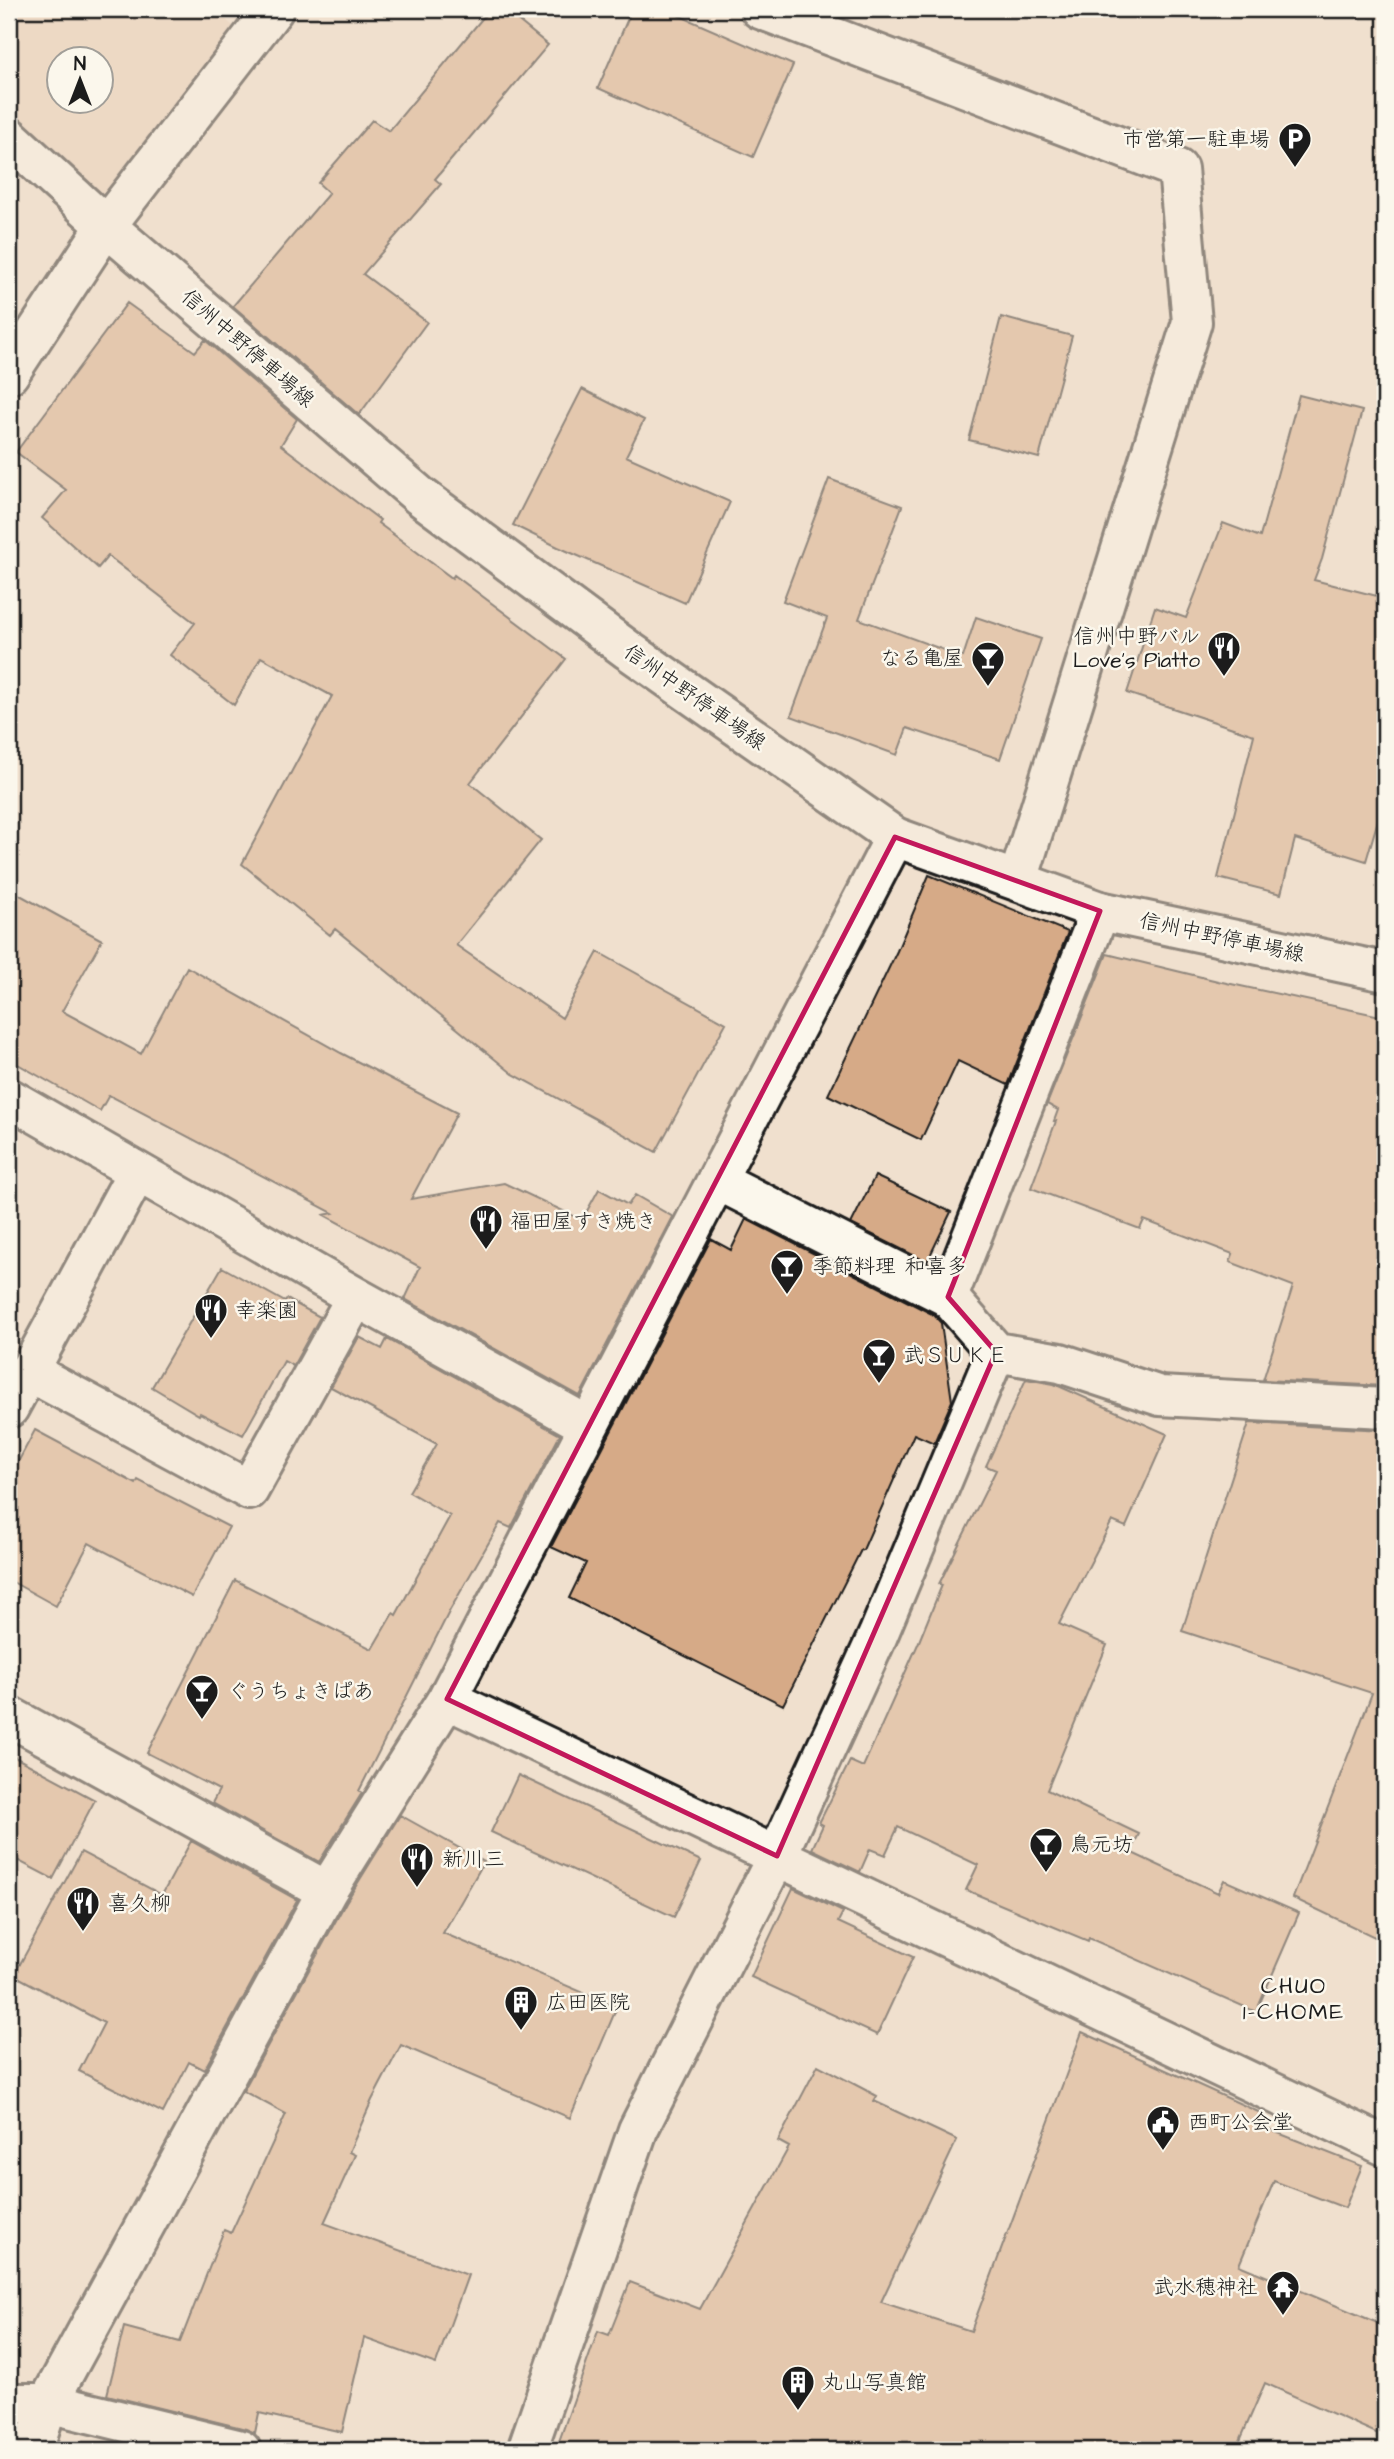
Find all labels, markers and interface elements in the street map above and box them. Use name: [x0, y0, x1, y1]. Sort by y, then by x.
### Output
north arrow: [46, 46, 116, 116]
text: N: [74, 51, 86, 78]
parking icon: 市営第一駐車場: [1276, 120, 1314, 169]
place label: 市営第一駐車場: [1123, 125, 1270, 154]
street label: 信州中野停車場線: [175, 282, 321, 414]
place label: 信州中野バル Love’s Piatto: [1073, 622, 1200, 675]
restaurant icon: 信州中野バル Love’s Piatto: [1205, 629, 1243, 678]
street label: 信州中野停車場線: [618, 637, 772, 757]
bar icon: なる亀屋: [969, 639, 1007, 688]
place label: なる亀屋: [880, 644, 964, 673]
street label: 信州中野停車場線: [1137, 906, 1307, 969]
restaurant icon: 福田屋すき焼き: [467, 1202, 505, 1251]
place label: 福田屋すき焼き: [510, 1207, 657, 1236]
bar icon: 季節料理 和喜多: [768, 1247, 806, 1296]
place label: 季節料理 和喜多: [812, 1252, 967, 1281]
restaurant icon: 幸楽園: [192, 1291, 230, 1340]
place label: 幸楽園: [235, 1296, 298, 1325]
bar icon: 武ＳＵＫＥ: [860, 1336, 898, 1385]
place label: 武ＳＵＫＥ: [903, 1341, 1008, 1370]
bar icon: ぐうちょきぱあ: [183, 1672, 221, 1721]
place label: ぐうちょきぱあ: [227, 1677, 374, 1706]
bar icon: 鳥元坊: [1027, 1825, 1065, 1874]
place label: 鳥元坊: [1070, 1830, 1133, 1859]
restaurant icon: 新川三: [398, 1840, 436, 1889]
place label: 新川三: [442, 1845, 505, 1874]
restaurant icon: 喜久柳: [64, 1884, 102, 1933]
place label: 喜久柳: [108, 1889, 171, 1918]
district label: CHUO 1-CHOME: [1243, 1970, 1345, 2028]
building icon: 広田医院: [502, 1983, 540, 2032]
place label: 広田医院: [546, 1988, 630, 2017]
public building icon: 西町公会堂: [1144, 2103, 1182, 2152]
place label: 西町公会堂: [1188, 2108, 1293, 2137]
temple icon: 武水穂神社: [1264, 2268, 1302, 2317]
place label: 武水穂神社: [1153, 2273, 1258, 2302]
building icon: 丸山写真館: [779, 2363, 817, 2412]
place label: 丸山写真館: [822, 2368, 927, 2397]

